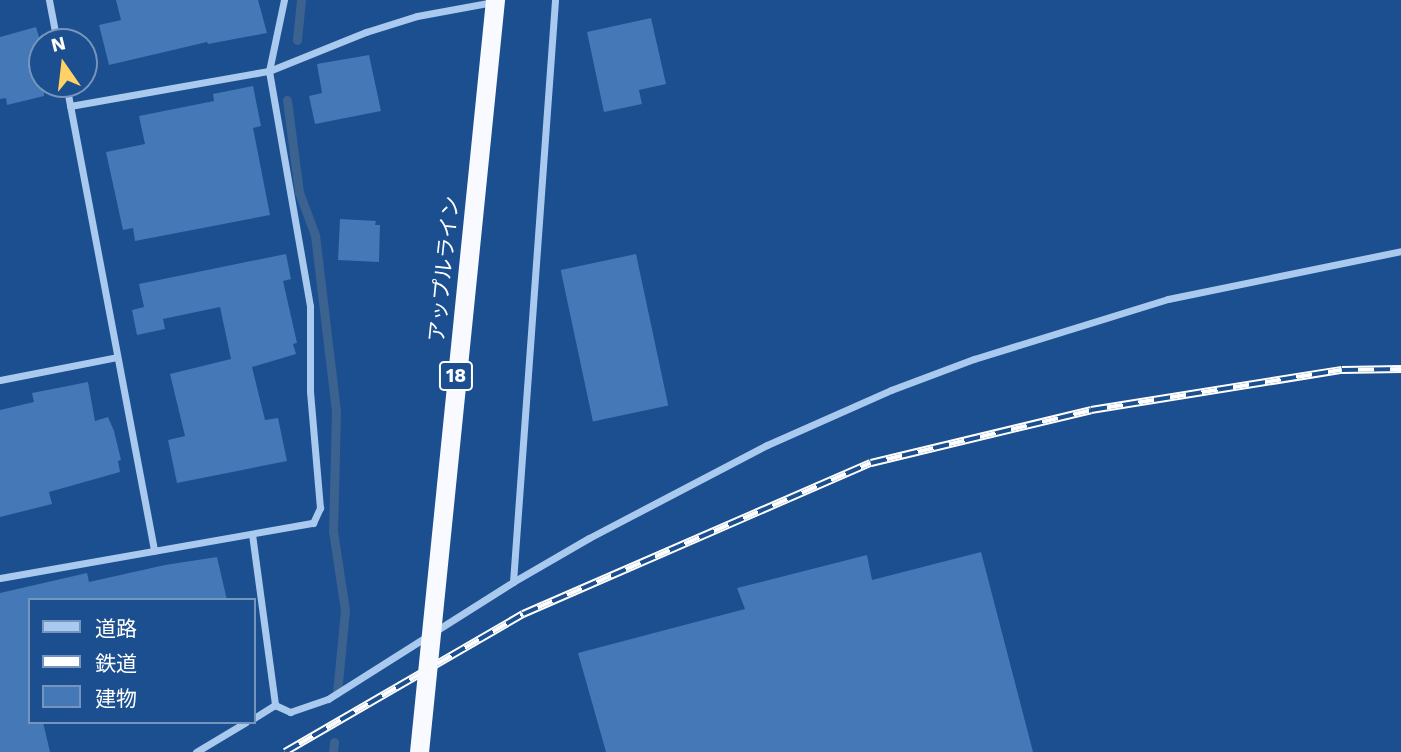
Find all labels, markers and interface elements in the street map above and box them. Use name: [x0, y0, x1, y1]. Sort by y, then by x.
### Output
north arrow: [28, 28, 98, 98]
text: N: [49, 31, 68, 57]
street label: アップルライン: [424, 195, 464, 343]
road number: 18: [438, 360, 474, 392]
legend: [28, 598, 256, 724]
text: 道路: [95, 616, 137, 641]
text: 鉄道: [95, 651, 137, 676]
text: 建物: [95, 686, 137, 711]

